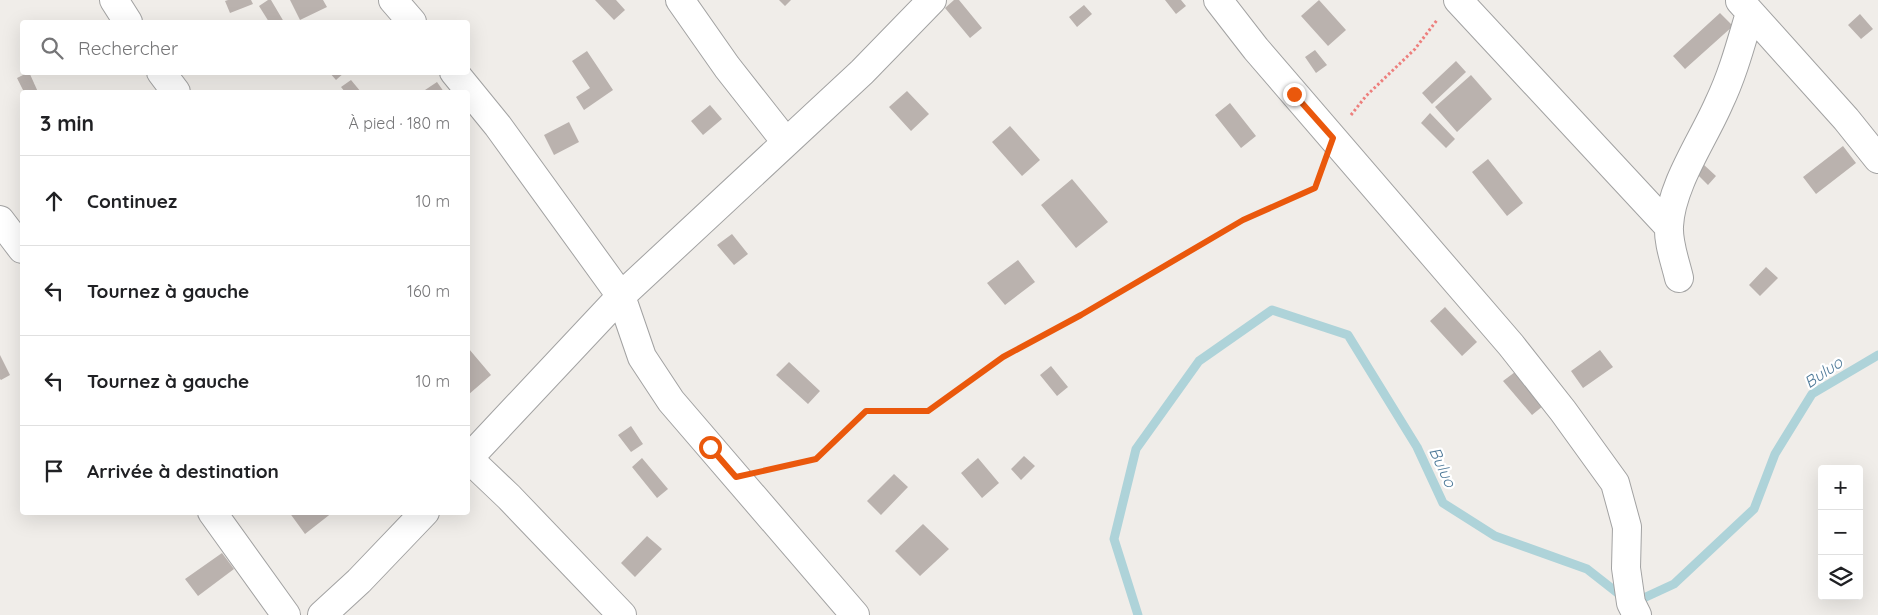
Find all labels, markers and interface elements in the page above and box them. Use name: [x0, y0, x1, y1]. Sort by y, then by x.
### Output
search box: [20, 20, 470, 75]
icon: search: [38, 34, 66, 62]
text: Rechercher: [78, 36, 178, 60]
route end: [1283, 83, 1306, 106]
text: 3 min: [40, 110, 94, 136]
text: À pied · 180 m: [349, 113, 450, 133]
icon: ahead: [40, 187, 68, 215]
text: Continuez: [87, 189, 177, 213]
text: 10 m: [416, 191, 450, 211]
icon: left: [40, 277, 68, 305]
text: Tournez à gauche: [87, 279, 249, 303]
text: 160 m: [407, 281, 450, 301]
water label: Buluo: [1800, 351, 1847, 392]
icon: left: [40, 367, 68, 395]
text: Tournez à gauche: [87, 369, 249, 393]
text: 10 m: [416, 371, 450, 391]
route start: [699, 436, 722, 459]
water label: Buluo: [1425, 444, 1461, 491]
icon: arrive: [40, 457, 68, 485]
text: Arrivée à destination: [87, 459, 279, 483]
map controls: [1818, 465, 1863, 600]
button: +: [1818, 465, 1863, 510]
button: −: [1818, 510, 1863, 555]
button: layers: [1818, 555, 1863, 600]

